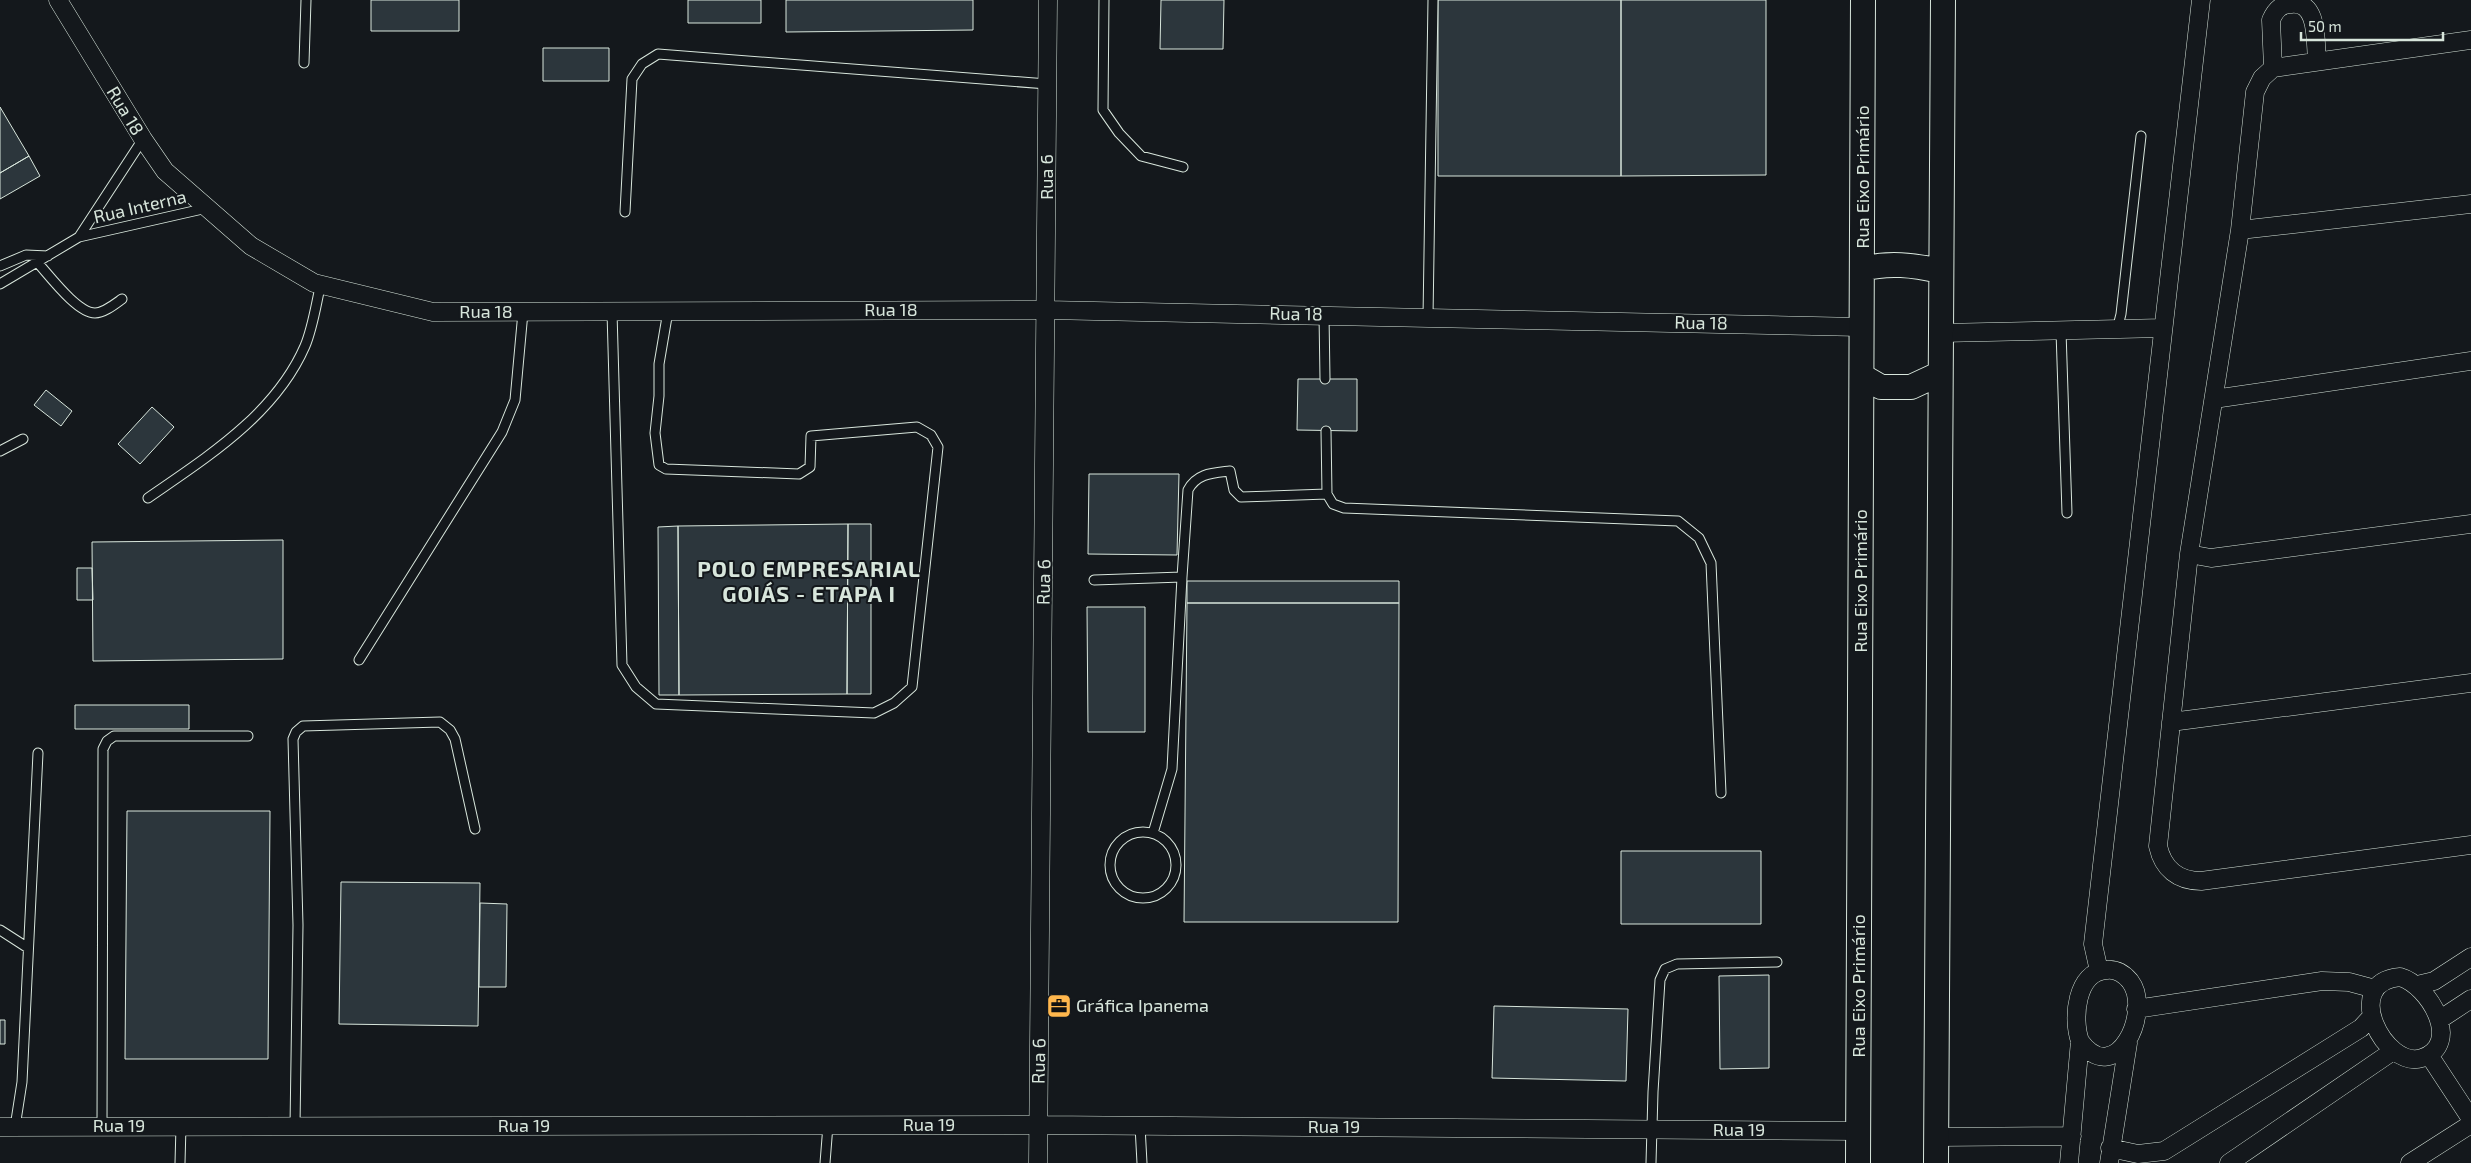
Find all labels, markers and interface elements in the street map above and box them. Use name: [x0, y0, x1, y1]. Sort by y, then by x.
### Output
scale bar: [2301, 10, 2444, 42]
text: 50 m: [2308, 17, 2342, 35]
street label: Rua 18: [103, 82, 149, 139]
street label: Rua Eixo Primário: [1851, 105, 1873, 249]
street label: Rua 6: [1035, 154, 1057, 200]
street label: Rua Interna: [91, 185, 188, 227]
street label: Rua 18: [864, 298, 918, 320]
street label: Rua 18: [459, 300, 513, 322]
street label: Rua 18: [1269, 302, 1323, 324]
street label: Rua 18: [1674, 311, 1728, 333]
street label: Rua Eixo Primário: [1849, 509, 1871, 653]
district label: POLO EMPRESARIAL GOIÁS - ETAPA I: [697, 555, 921, 606]
street label: Rua 6: [1032, 559, 1054, 605]
street label: Rua Eixo Primário: [1847, 914, 1869, 1058]
office icon: Gráfica Ipanema: [1046, 993, 1072, 1019]
place label: Gráfica Ipanema: [1076, 994, 1209, 1016]
street label: Rua 6: [1027, 1038, 1049, 1084]
street label: Rua 19: [903, 1113, 955, 1135]
street label: Rua 19: [93, 1114, 145, 1136]
street label: Rua 19: [498, 1114, 550, 1136]
street label: Rua 19: [1308, 1115, 1360, 1137]
street label: Rua 19: [1713, 1118, 1765, 1140]

